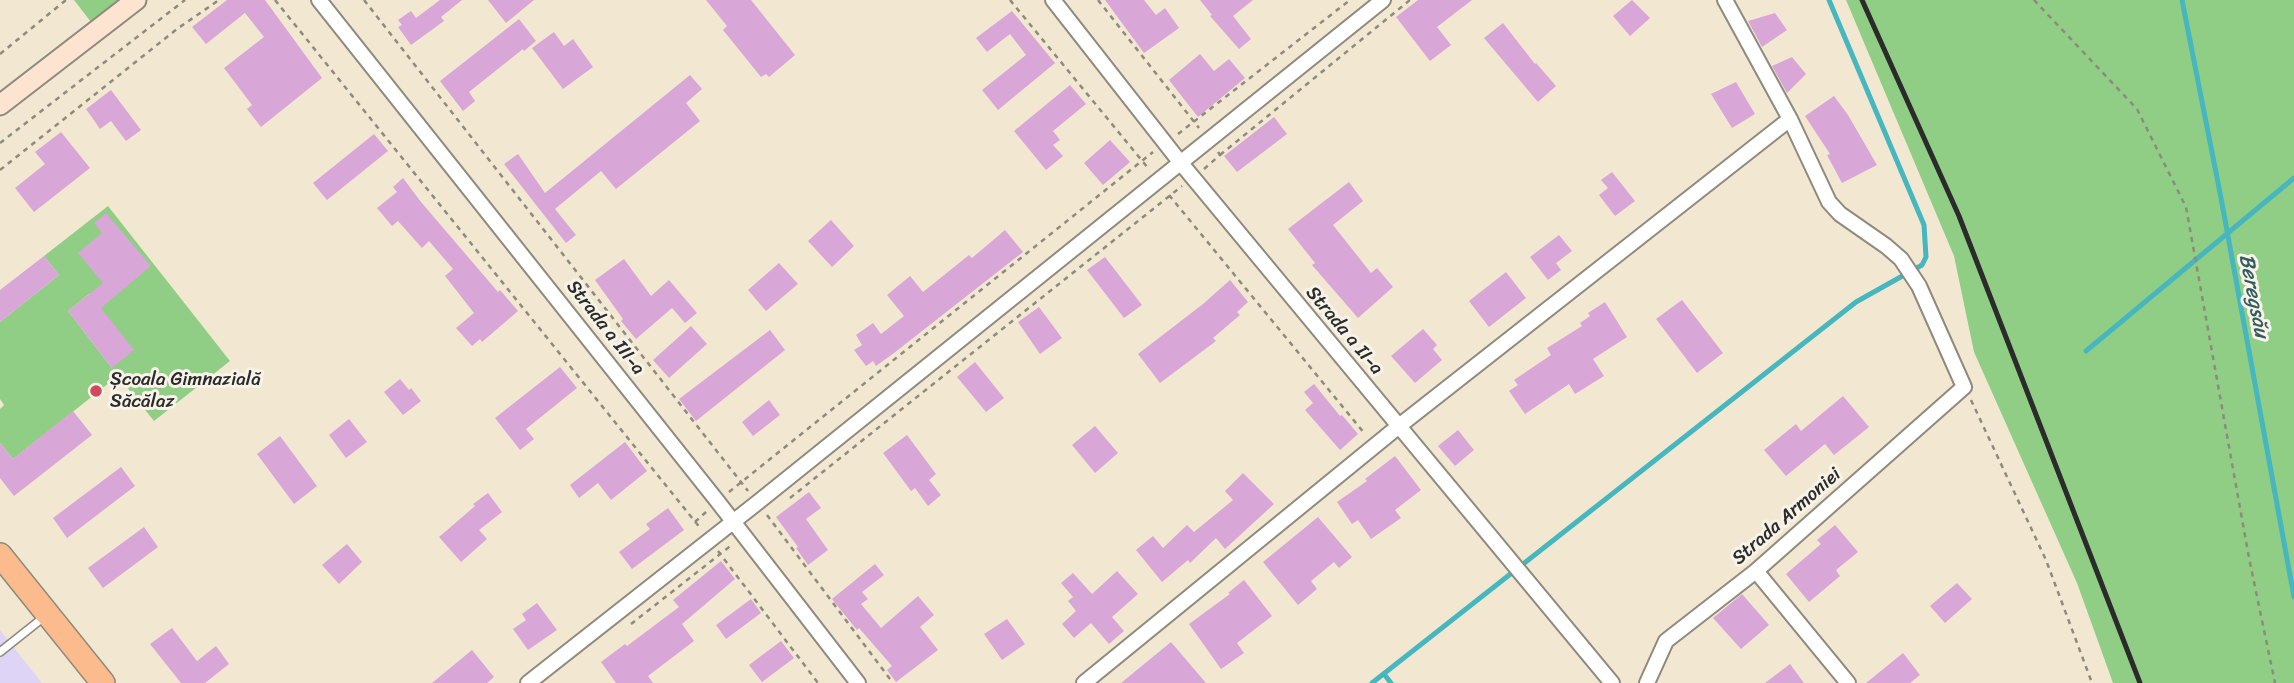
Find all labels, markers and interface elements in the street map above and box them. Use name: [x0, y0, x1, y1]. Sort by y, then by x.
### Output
water label: Beregsău: [2233, 252, 2273, 340]
street label: Strada a III-a: [561, 276, 649, 380]
street label: Strada a II-a: [1300, 282, 1388, 380]
place label: Școala Gimnazială Săcălaz: [110, 369, 261, 413]
marker: Școala Gimnazială Săcălaz: [88, 383, 104, 399]
street label: Strada Armoniei: [1728, 464, 1846, 570]

